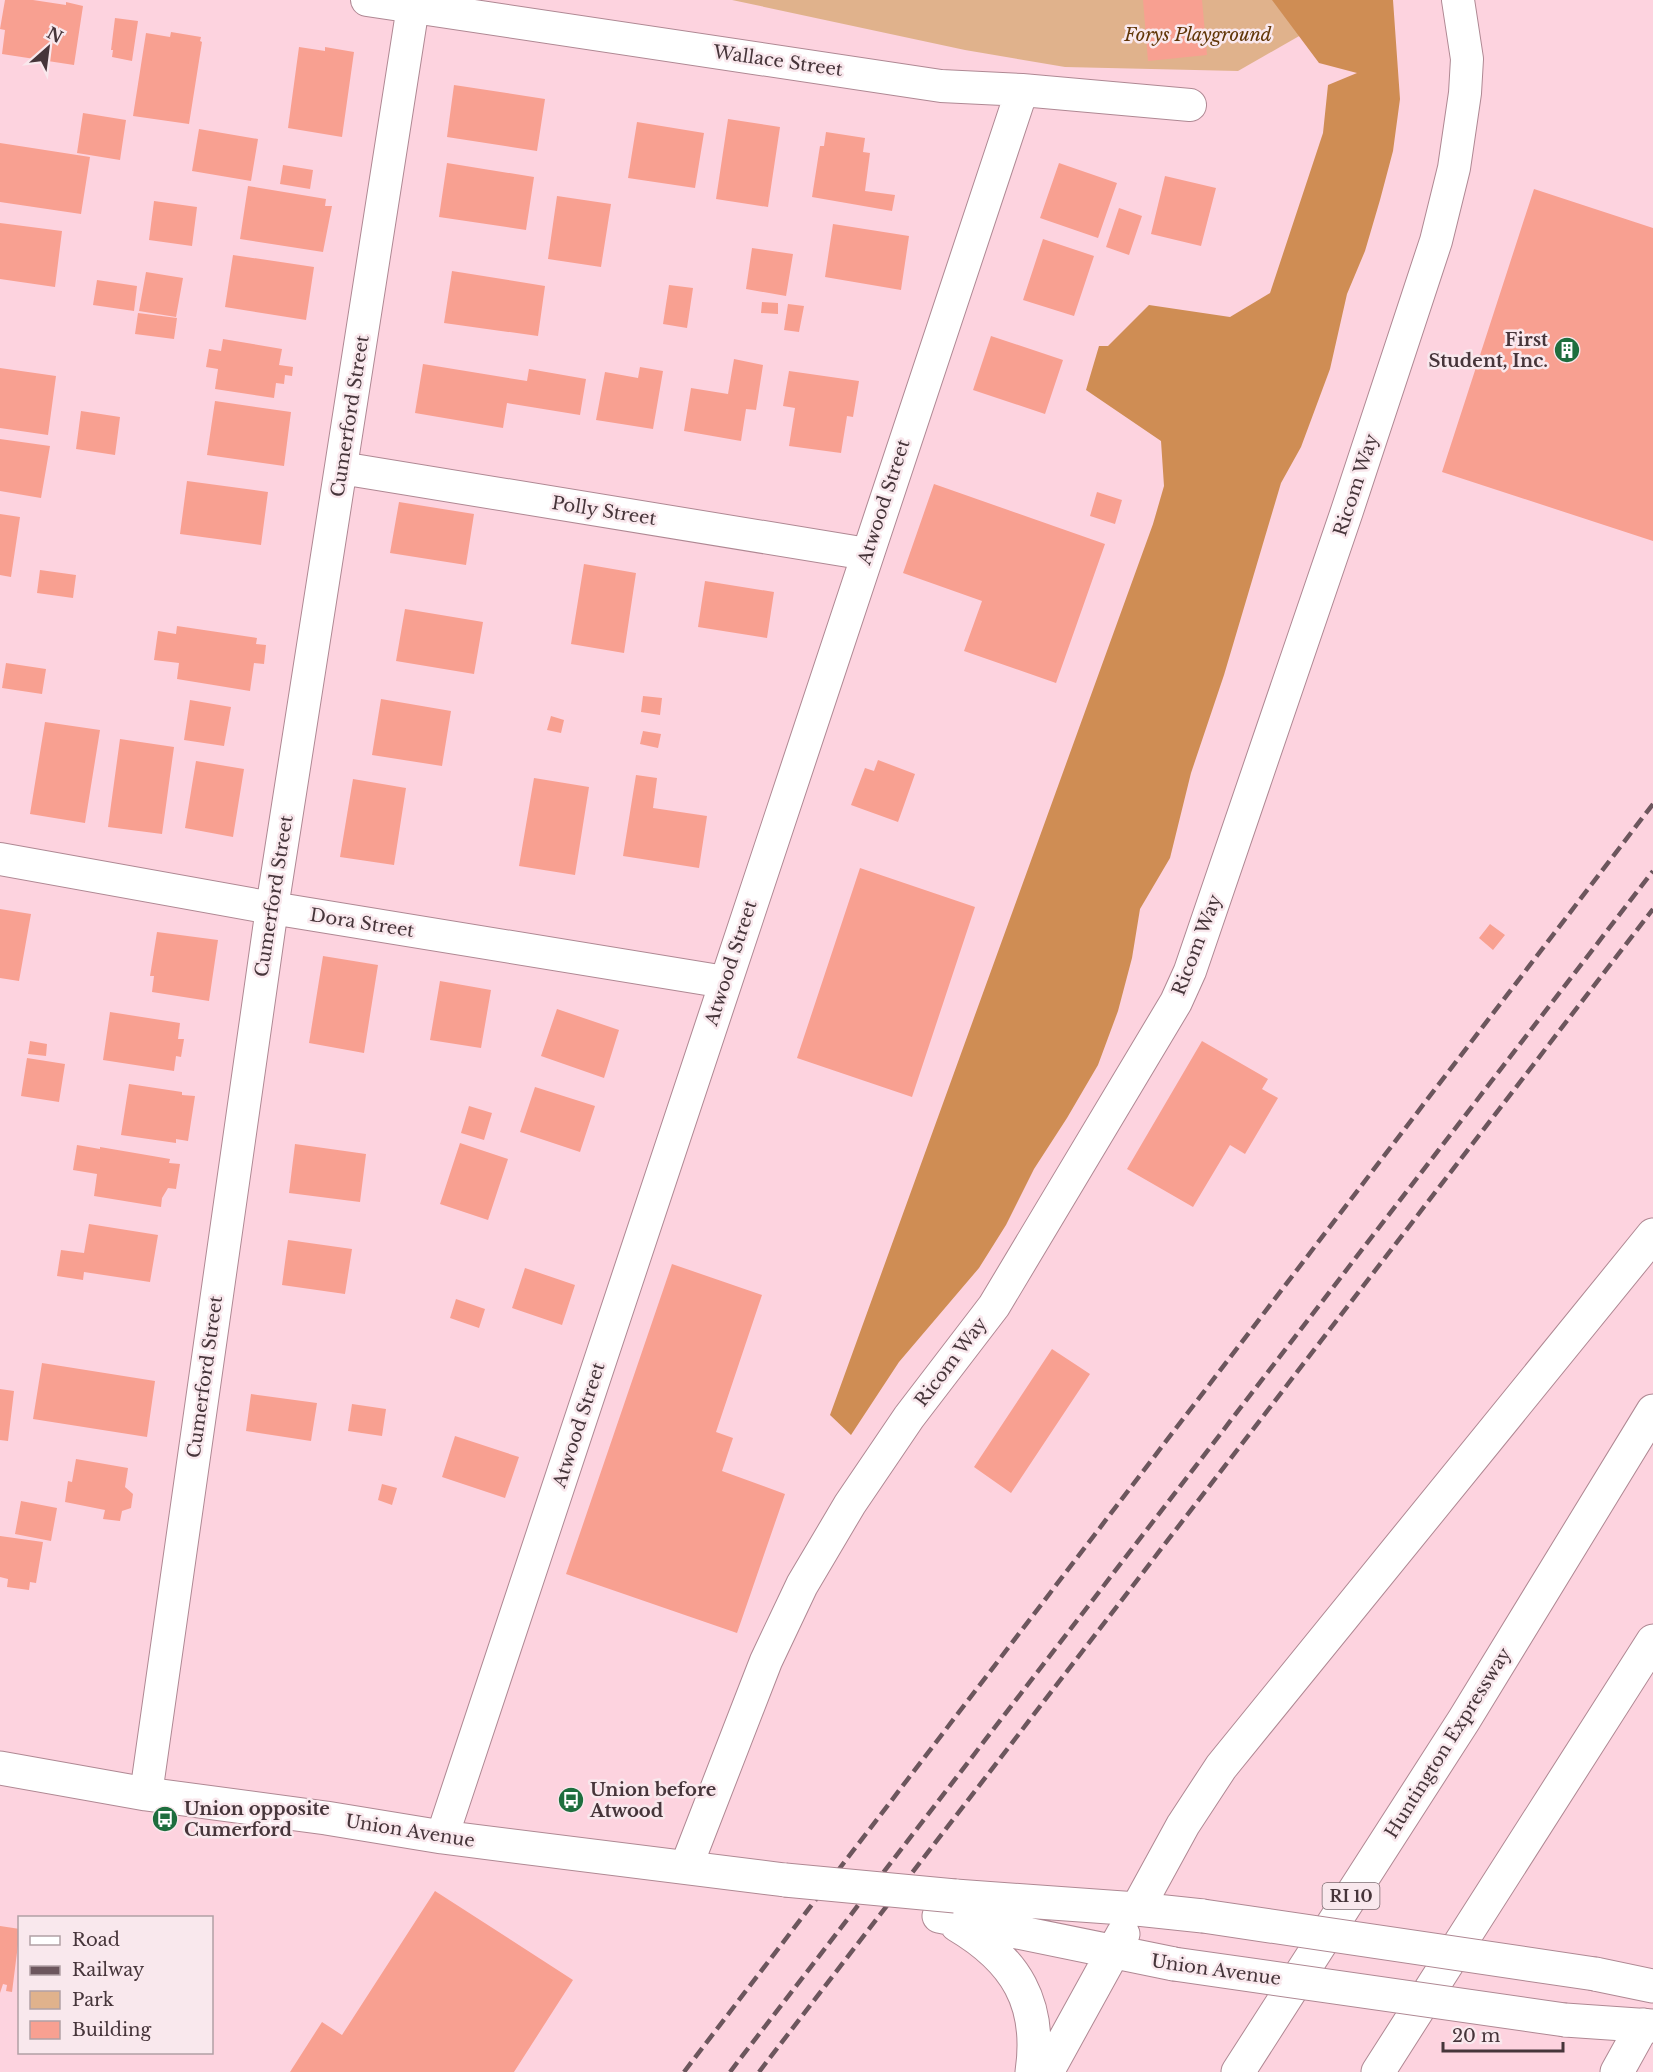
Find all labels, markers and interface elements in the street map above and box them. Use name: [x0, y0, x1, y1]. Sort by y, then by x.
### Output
north arrow: [18, 18, 78, 78]
text: N: [44, 22, 66, 47]
park label: Forys Playground: [1123, 24, 1272, 46]
street label: Wallace Street: [711, 41, 844, 81]
place label: First Student, Inc.: [1428, 329, 1548, 372]
street label: Cumerford Street: [326, 333, 374, 498]
building icon: First Student, Inc.: [1552, 335, 1582, 365]
street label: Ricom Way: [1329, 431, 1383, 539]
street label: Atwood Street: [853, 436, 915, 568]
street label: Polly Street: [550, 492, 658, 530]
street label: Cumerford Street: [250, 813, 298, 978]
street label: Ricom Way: [1168, 891, 1226, 999]
street label: Atwood Street: [700, 897, 762, 1029]
street label: Dora Street: [308, 904, 416, 942]
street label: Cumerford Street: [183, 1294, 227, 1460]
street label: Ricom Way: [910, 1313, 992, 1411]
street label: Atwood Street: [548, 1359, 610, 1491]
street label: Huntington Expressway: [1380, 1643, 1516, 1842]
place label: Union before Atwood: [589, 1779, 716, 1822]
bus stop icon: Union before Atwood: [556, 1785, 586, 1815]
place label: Union opposite Cumerford: [184, 1798, 330, 1841]
bus stop icon: Union opposite Cumerford: [150, 1804, 180, 1834]
street label: Union Avenue: [344, 1810, 476, 1852]
road number: RI 10: [1322, 1883, 1380, 1909]
legend: [18, 1916, 213, 2054]
text: Road: [72, 1929, 120, 1951]
street label: Union Avenue: [1150, 1950, 1282, 1990]
text: Railway: [72, 1959, 145, 1981]
text: Park: [72, 1989, 114, 2011]
scale bar: [1443, 2015, 1563, 2053]
text: Building: [72, 2019, 151, 2041]
text: 20 m: [1452, 2025, 1500, 2047]

